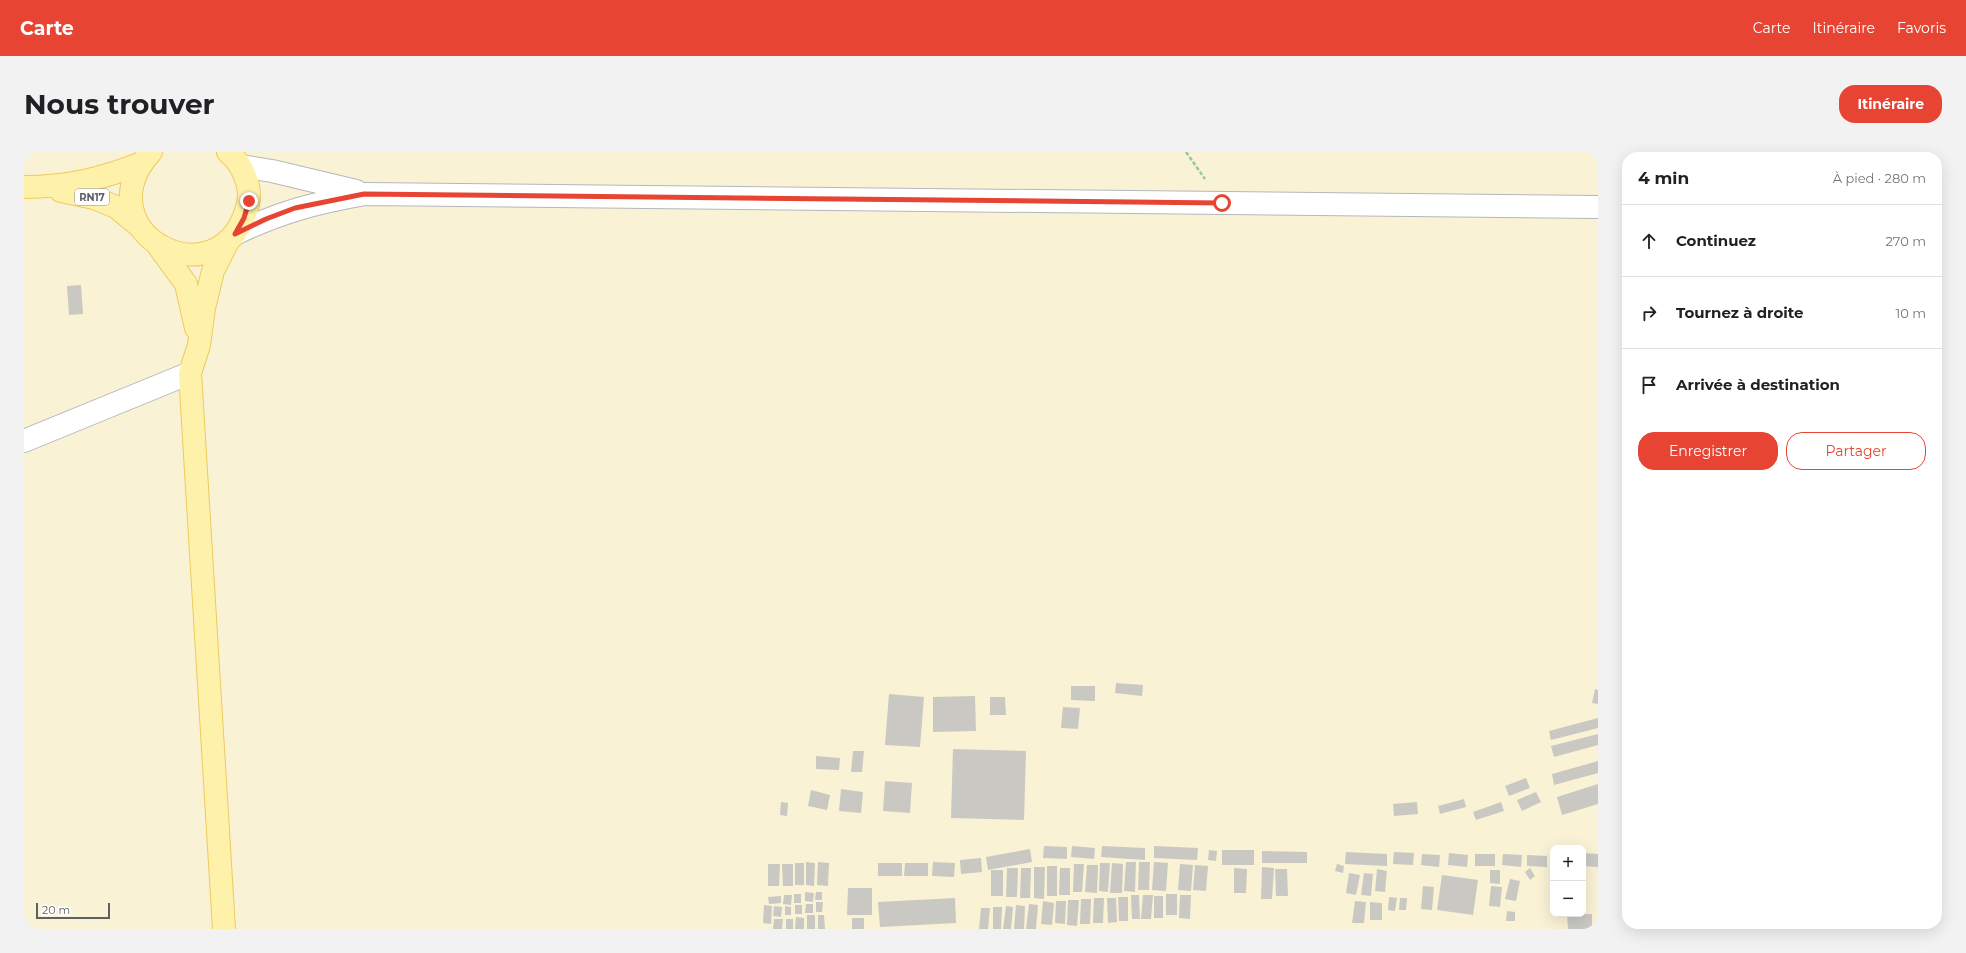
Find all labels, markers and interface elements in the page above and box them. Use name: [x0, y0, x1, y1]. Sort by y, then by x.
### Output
text: Carte: [20, 17, 74, 40]
text: Carte: [1753, 19, 1790, 37]
text: Itinéraire: [1812, 19, 1875, 37]
text: Favoris: [1897, 19, 1946, 37]
button: Itinéraire: [1839, 85, 1942, 123]
text: Nous trouver: [24, 87, 215, 121]
text: 4 min: [1638, 168, 1689, 188]
text: À pied · 280 m: [1833, 170, 1926, 186]
road number: RN17: [75, 189, 109, 205]
route end: [240, 192, 258, 210]
route start: [1213, 194, 1231, 212]
icon: ahead: [1638, 230, 1660, 252]
text: Continuez: [1676, 231, 1756, 250]
text: 270 m: [1885, 233, 1926, 249]
icon: right: [1638, 302, 1660, 324]
text: Tournez à droite: [1676, 303, 1804, 322]
text: 10 m: [1896, 305, 1926, 321]
icon: arrive: [1638, 374, 1660, 396]
text: Arrivée à destination: [1676, 375, 1840, 394]
button: Enregistrer: [1638, 432, 1778, 470]
button: Partager: [1786, 432, 1926, 470]
map controls: [1550, 845, 1586, 917]
button: +: [1550, 845, 1586, 881]
button: −: [1550, 881, 1586, 917]
scale bar: [36, 901, 110, 920]
text: 20 m: [42, 903, 70, 917]

